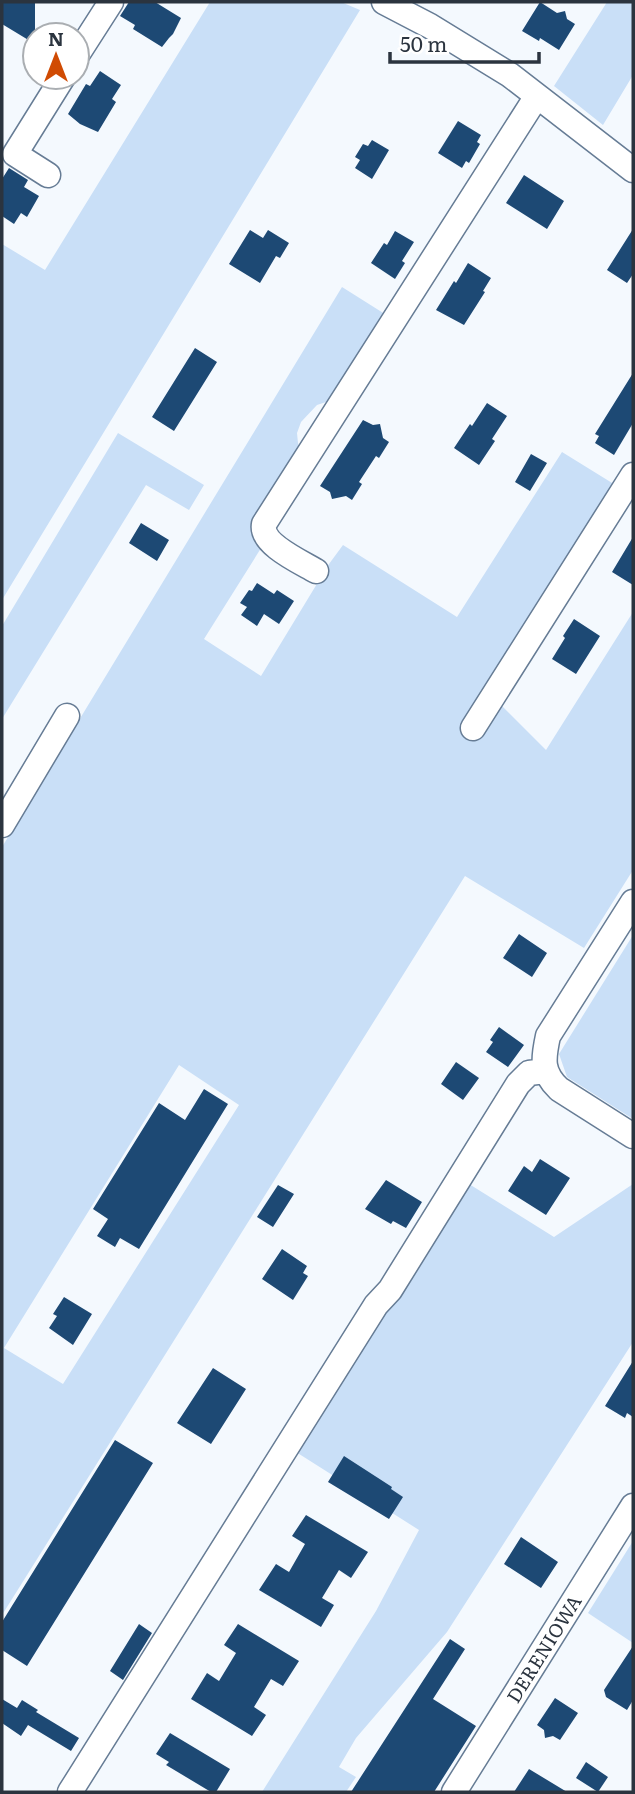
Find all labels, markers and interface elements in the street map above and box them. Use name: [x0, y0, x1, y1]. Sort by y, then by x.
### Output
north arrow: [21, 21, 91, 91]
scale bar: [390, 21, 539, 65]
text: N: [48, 24, 64, 52]
text: 50 m: [400, 27, 447, 58]
street label: DERENIOWA: [499, 1589, 588, 1708]

